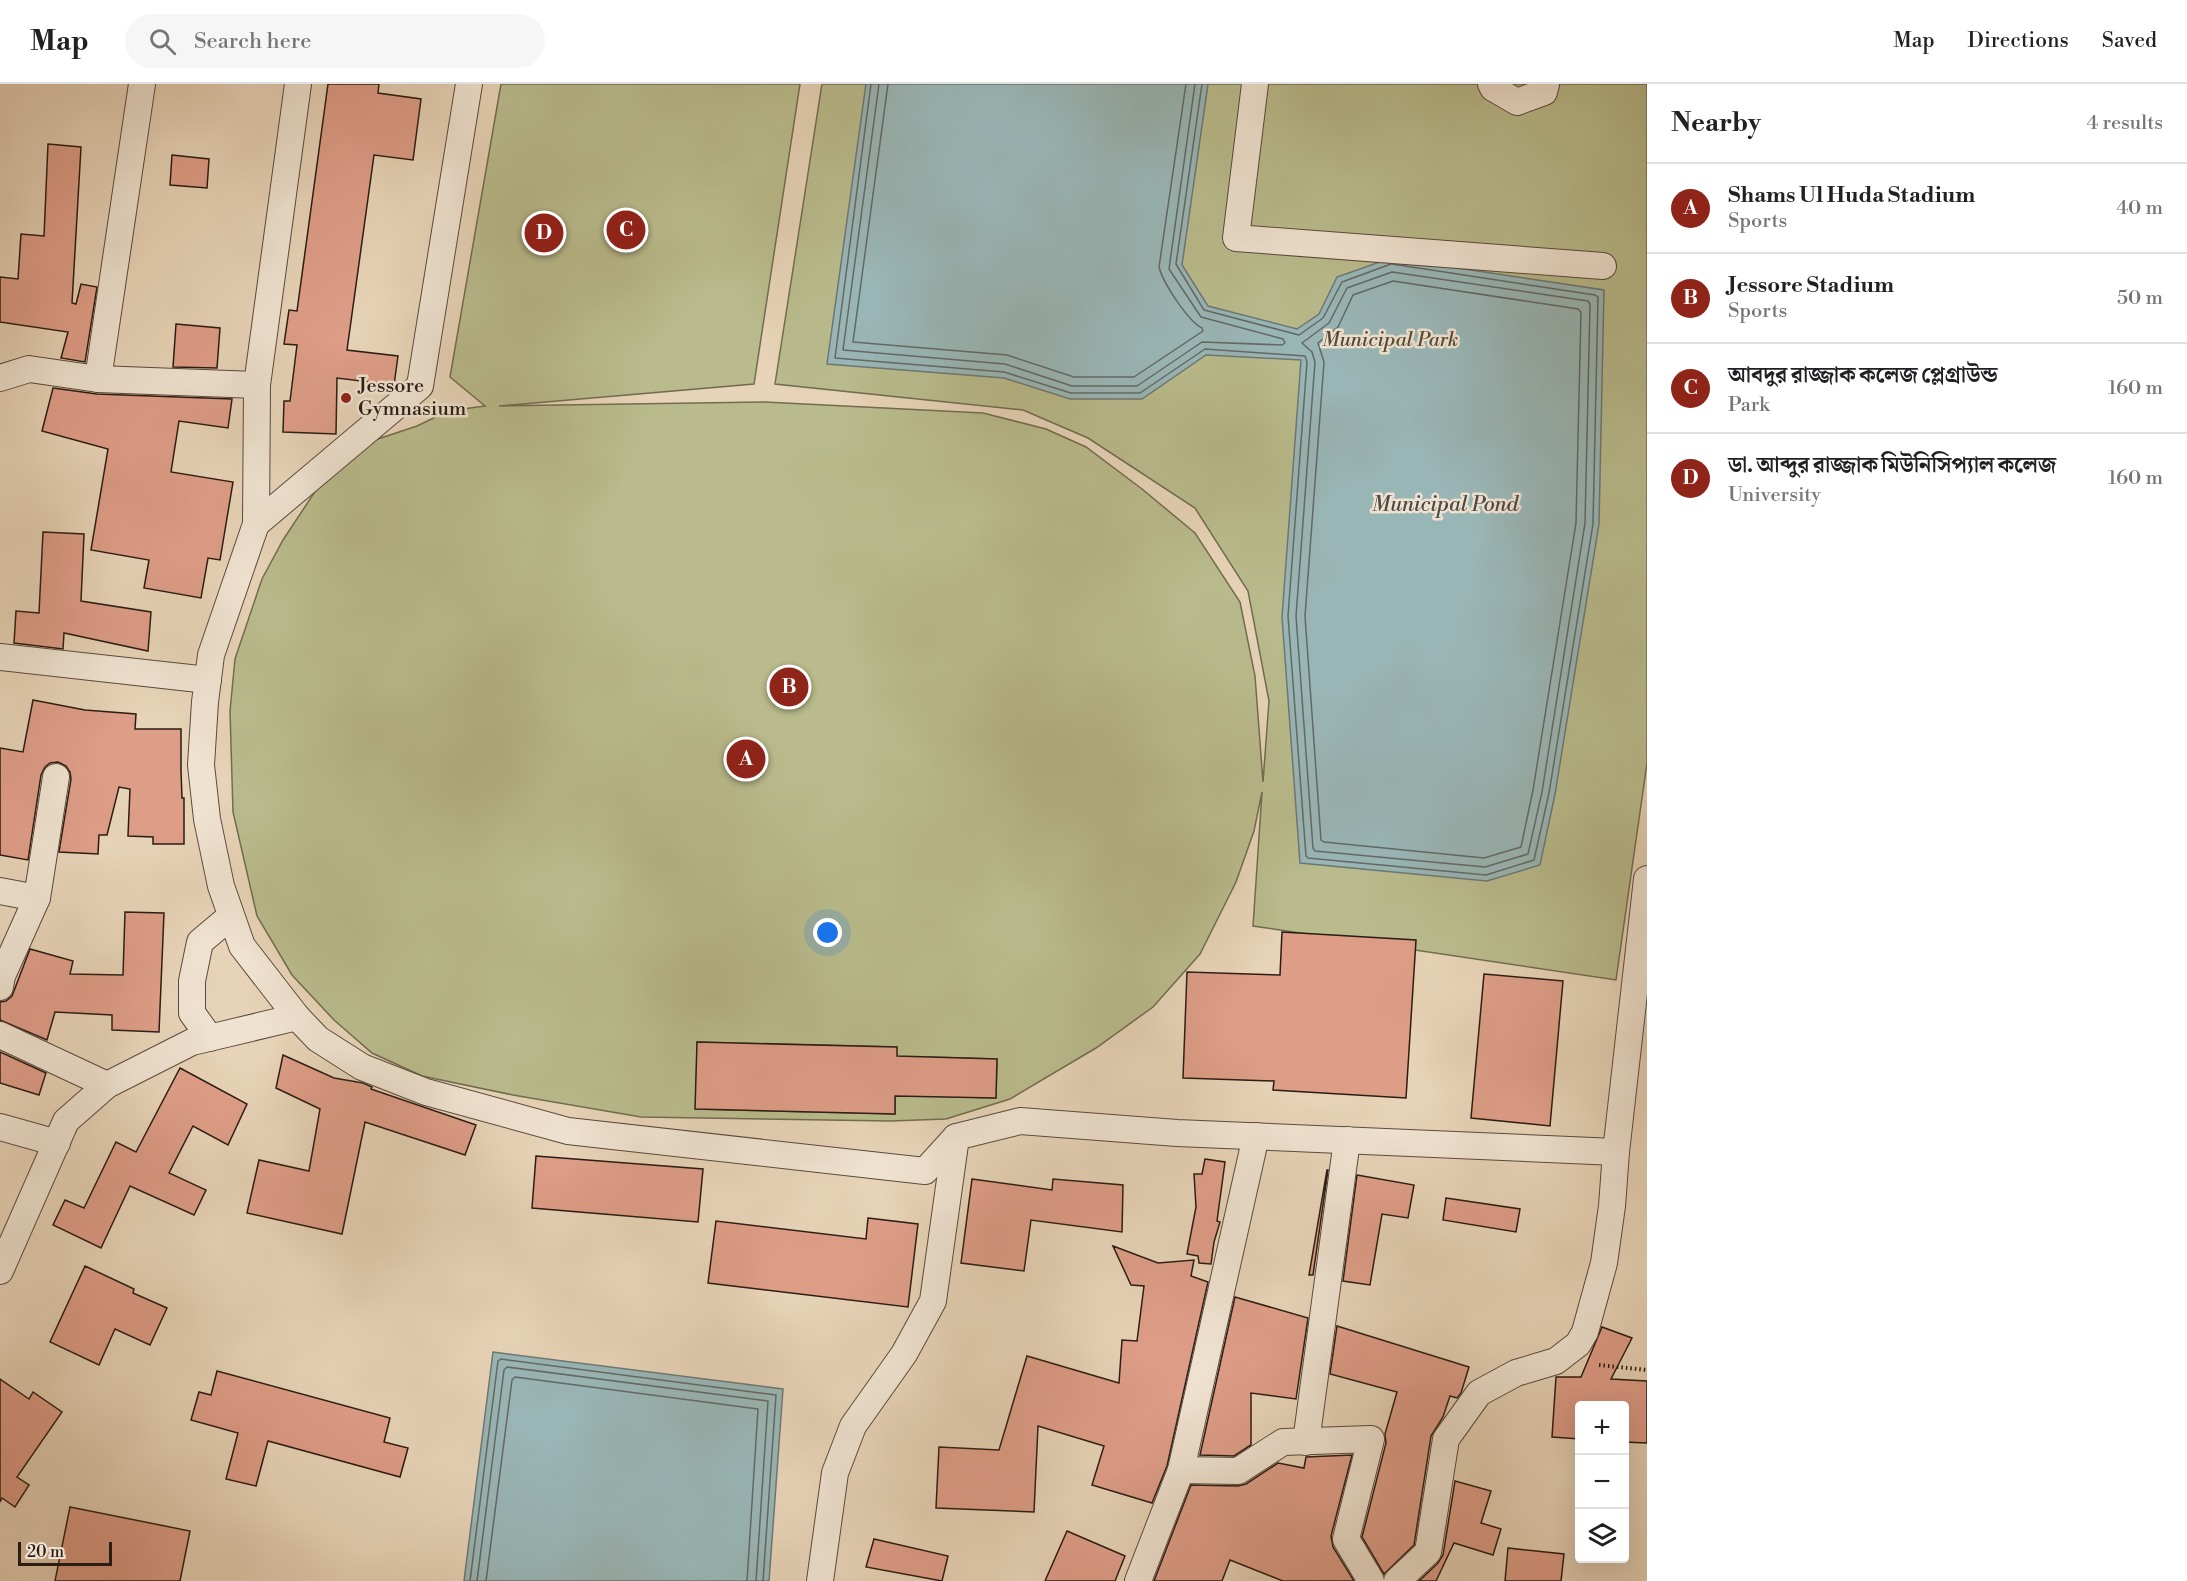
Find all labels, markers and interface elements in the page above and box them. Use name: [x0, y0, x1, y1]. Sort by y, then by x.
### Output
search box: [125, 14, 545, 68]
text: Map: [30, 24, 89, 59]
icon: search: [146, 25, 179, 58]
text: Search here: [194, 28, 311, 55]
text: Map: [1893, 28, 1935, 54]
text: Directions: [1968, 28, 2069, 54]
text: Saved: [2102, 28, 2157, 54]
text: Nearby: [1671, 107, 1761, 139]
text: 4 results: [2086, 111, 2163, 136]
text: Shams Ul Huda Stadium: [1728, 182, 1975, 209]
text: A: [1683, 196, 1698, 221]
text: 40 m: [2116, 196, 2163, 221]
pin: C: [606, 208, 646, 252]
text: Sports: [1728, 209, 1787, 234]
pin: D: [524, 210, 564, 256]
text: Jessore Stadium: [1728, 272, 1894, 299]
text: B: [1683, 286, 1698, 311]
text: 50 m: [2117, 286, 2163, 311]
text: Sports: [1728, 299, 1787, 324]
park label: Municipal Park: [1322, 328, 1458, 353]
text: আবদুর রাজ্জাক কলেজ প্লেগ্রাউন্ড: [1728, 362, 1998, 389]
place label: Jessore Gymnasium: [357, 374, 467, 422]
text: C: [1683, 376, 1698, 401]
text: 160 m: [2108, 376, 2163, 401]
marker: Jessore Gymnasium: [339, 391, 353, 405]
text: Park: [1728, 393, 1770, 418]
text: ডা. আব্দুর রাজ্জাক মিউনিসিপ্যাল কলেজ: [1728, 452, 2056, 479]
text: D: [1683, 466, 1698, 491]
text: 160 m: [2108, 466, 2163, 491]
text: University: [1728, 483, 1821, 508]
water label: Municipal Pond: [1372, 492, 1519, 518]
pin: B: [770, 664, 808, 710]
pin: A: [726, 736, 766, 782]
your location: [813, 918, 842, 947]
map controls: [1575, 1401, 1629, 1563]
button: +: [1575, 1401, 1629, 1455]
button: −: [1575, 1455, 1629, 1509]
button: layers: [1575, 1509, 1629, 1563]
scale bar: [18, 1539, 112, 1566]
text: 20 m: [27, 1542, 64, 1562]

